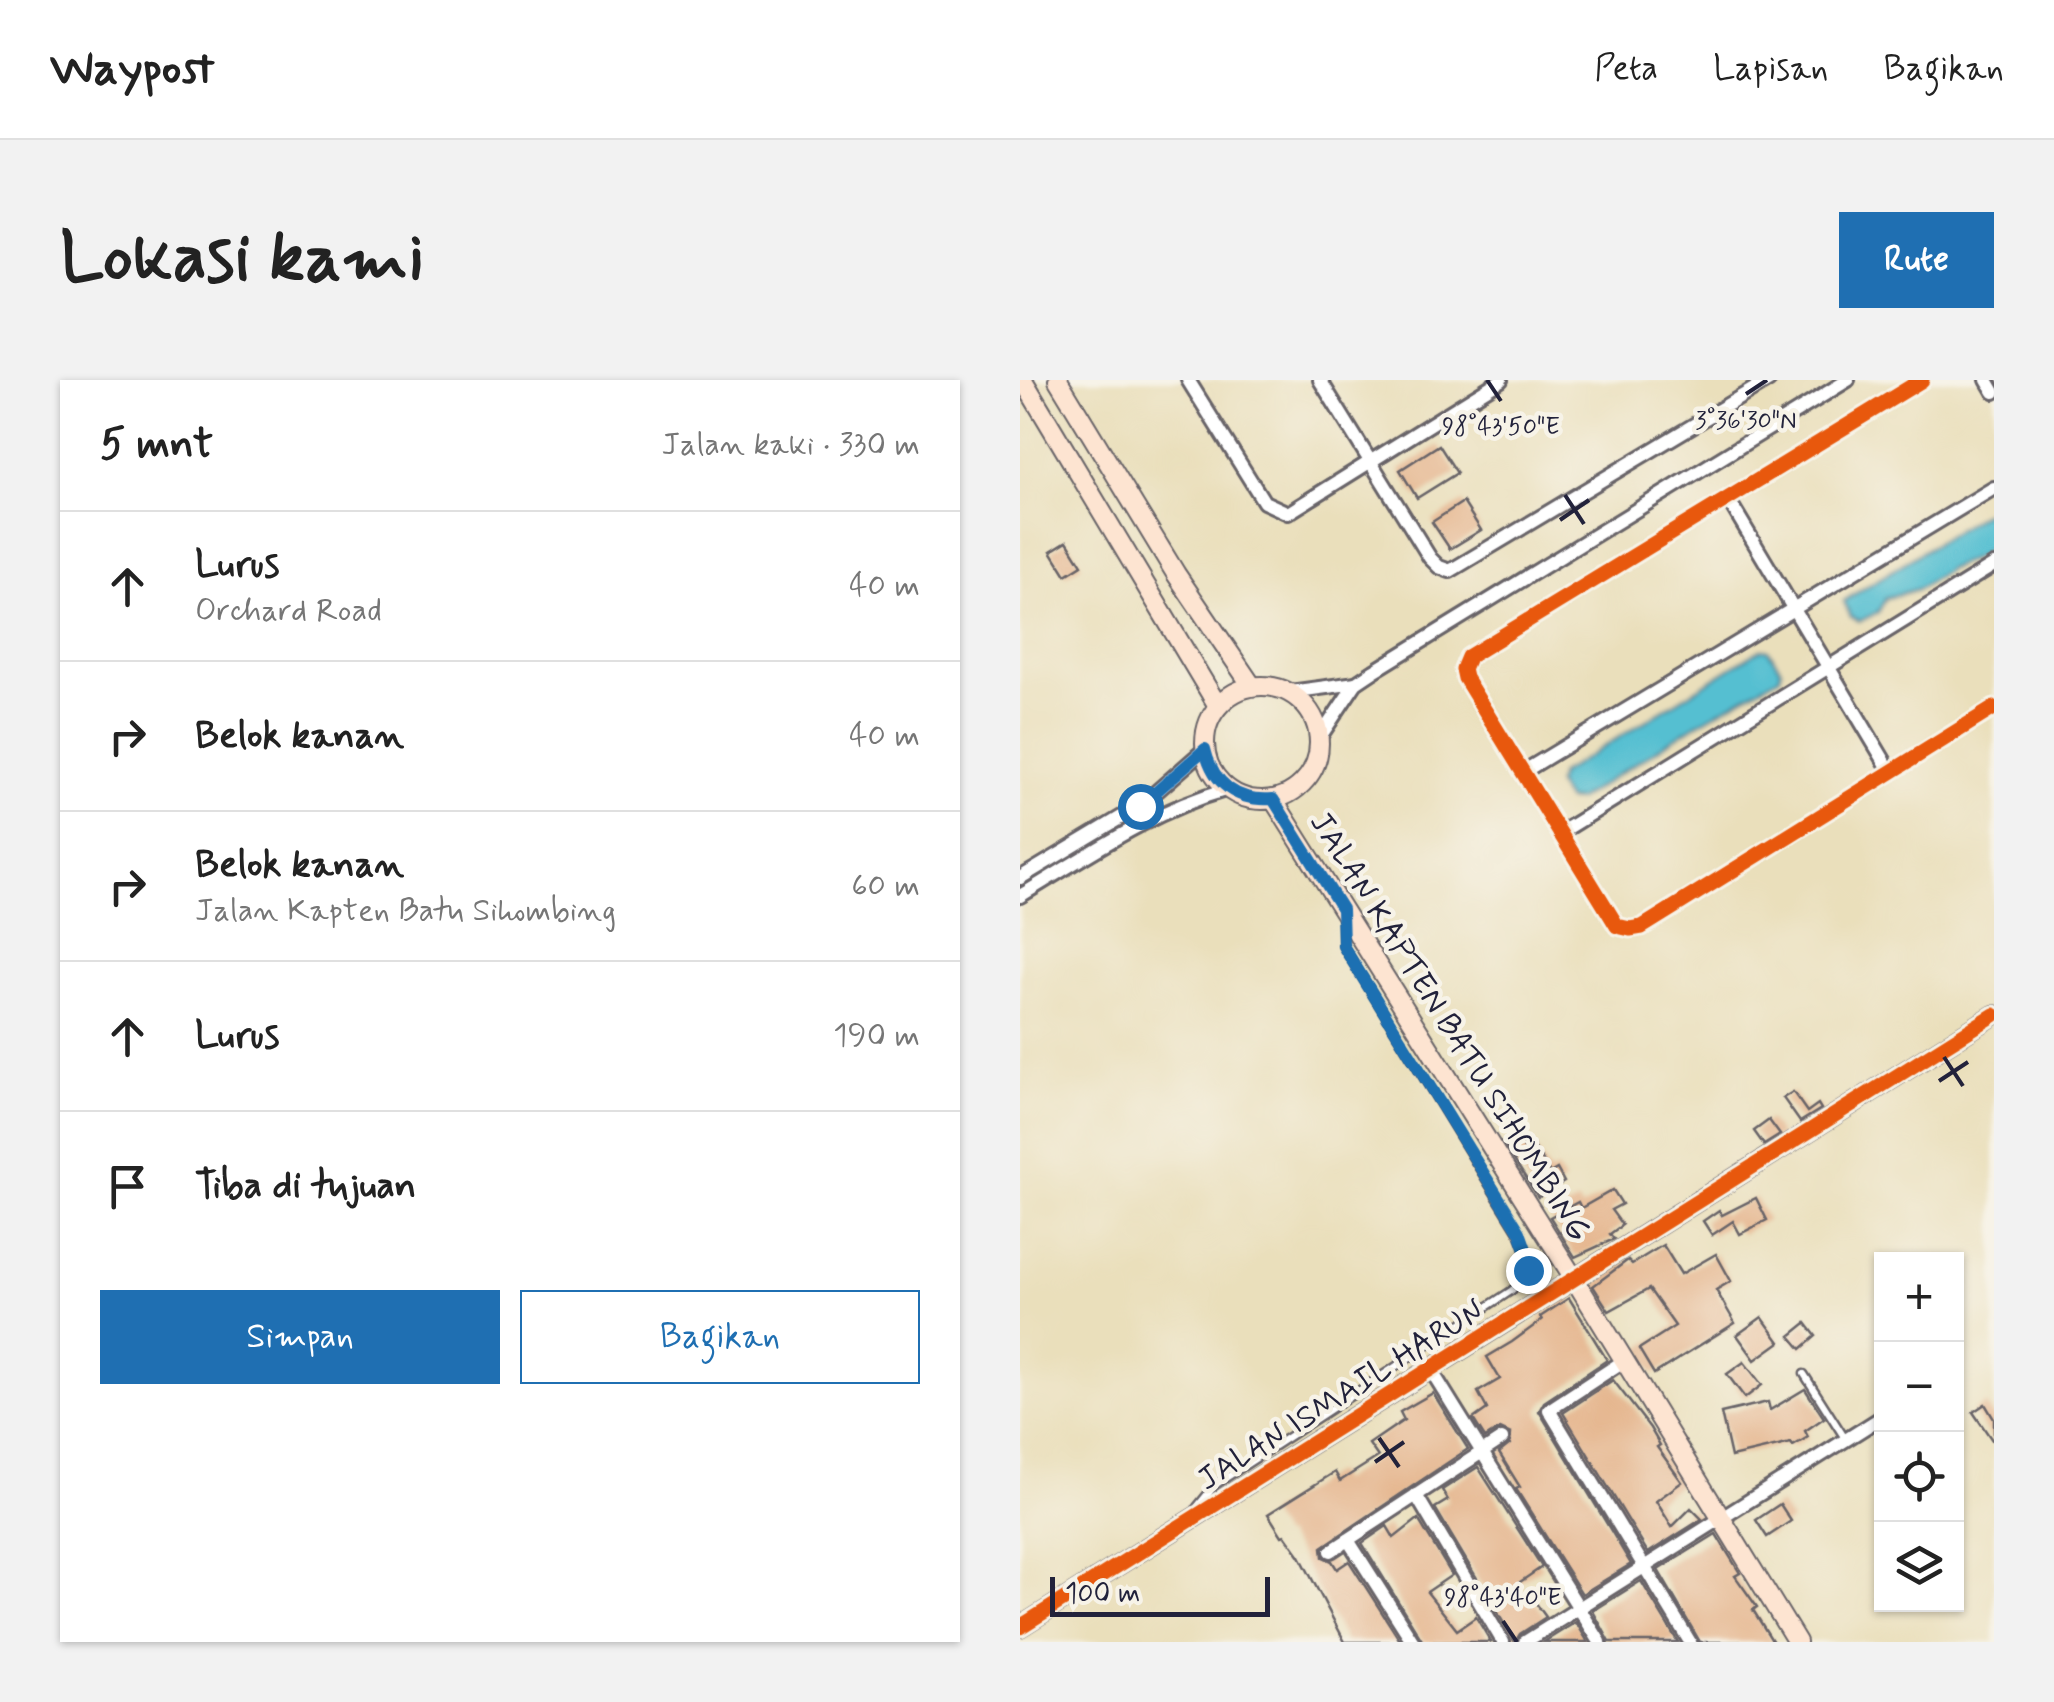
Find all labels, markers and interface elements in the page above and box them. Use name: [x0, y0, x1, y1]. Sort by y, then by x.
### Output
text: Waypost: [50, 38, 214, 101]
text: Peta: [1594, 46, 1658, 92]
text: Lapisan: [1713, 46, 1829, 92]
text: Bagikan: [1884, 46, 2004, 92]
button: Rute: [1839, 212, 1994, 308]
text: Lokasi kami: [60, 214, 424, 306]
text: 3°36'30"N: [1695, 405, 1797, 438]
text: 98°43'50"E: [1442, 411, 1560, 444]
text: 5 mnt: [100, 418, 213, 473]
text: Jalan kaki · 330 m: [661, 424, 920, 466]
text: Lurus: [195, 541, 279, 590]
icon: ahead: [100, 559, 155, 614]
text: 40 m: [849, 565, 920, 607]
text: Orchard Road: [195, 590, 382, 632]
icon: right: [100, 709, 155, 764]
text: Belok kanan: [195, 712, 404, 761]
text: 40 m: [849, 715, 920, 757]
route start: [1118, 784, 1164, 830]
street label: JALAN KAPTEN BATU SIHOMBING: [1299, 804, 1599, 1250]
text: Belok kanan: [195, 841, 404, 890]
icon: right: [100, 859, 155, 914]
text: 60 m: [851, 865, 920, 907]
text: Jalan Kapten Batu Sihombing: [195, 890, 616, 932]
icon: ahead: [100, 1009, 155, 1064]
text: Lurus: [195, 1012, 279, 1061]
text: 190 m: [833, 1015, 920, 1057]
icon: arrive: [100, 1159, 155, 1214]
text: Tiba di tujuan: [195, 1162, 416, 1211]
route end: [1506, 1248, 1552, 1294]
map controls: [1874, 1252, 1964, 1612]
button: +: [1874, 1252, 1964, 1342]
button: Simpan: [100, 1290, 500, 1384]
button: Bagikan: [520, 1290, 920, 1384]
street label: JALAN ISMAIL HARUN: [1190, 1290, 1492, 1501]
button: −: [1874, 1342, 1964, 1432]
button: locate: [1874, 1432, 1964, 1522]
button: layers: [1874, 1522, 1964, 1612]
scale bar: [1050, 1572, 1270, 1616]
text: 100 m: [1065, 1576, 1140, 1613]
text: 98°43'40"E: [1444, 1582, 1562, 1615]

